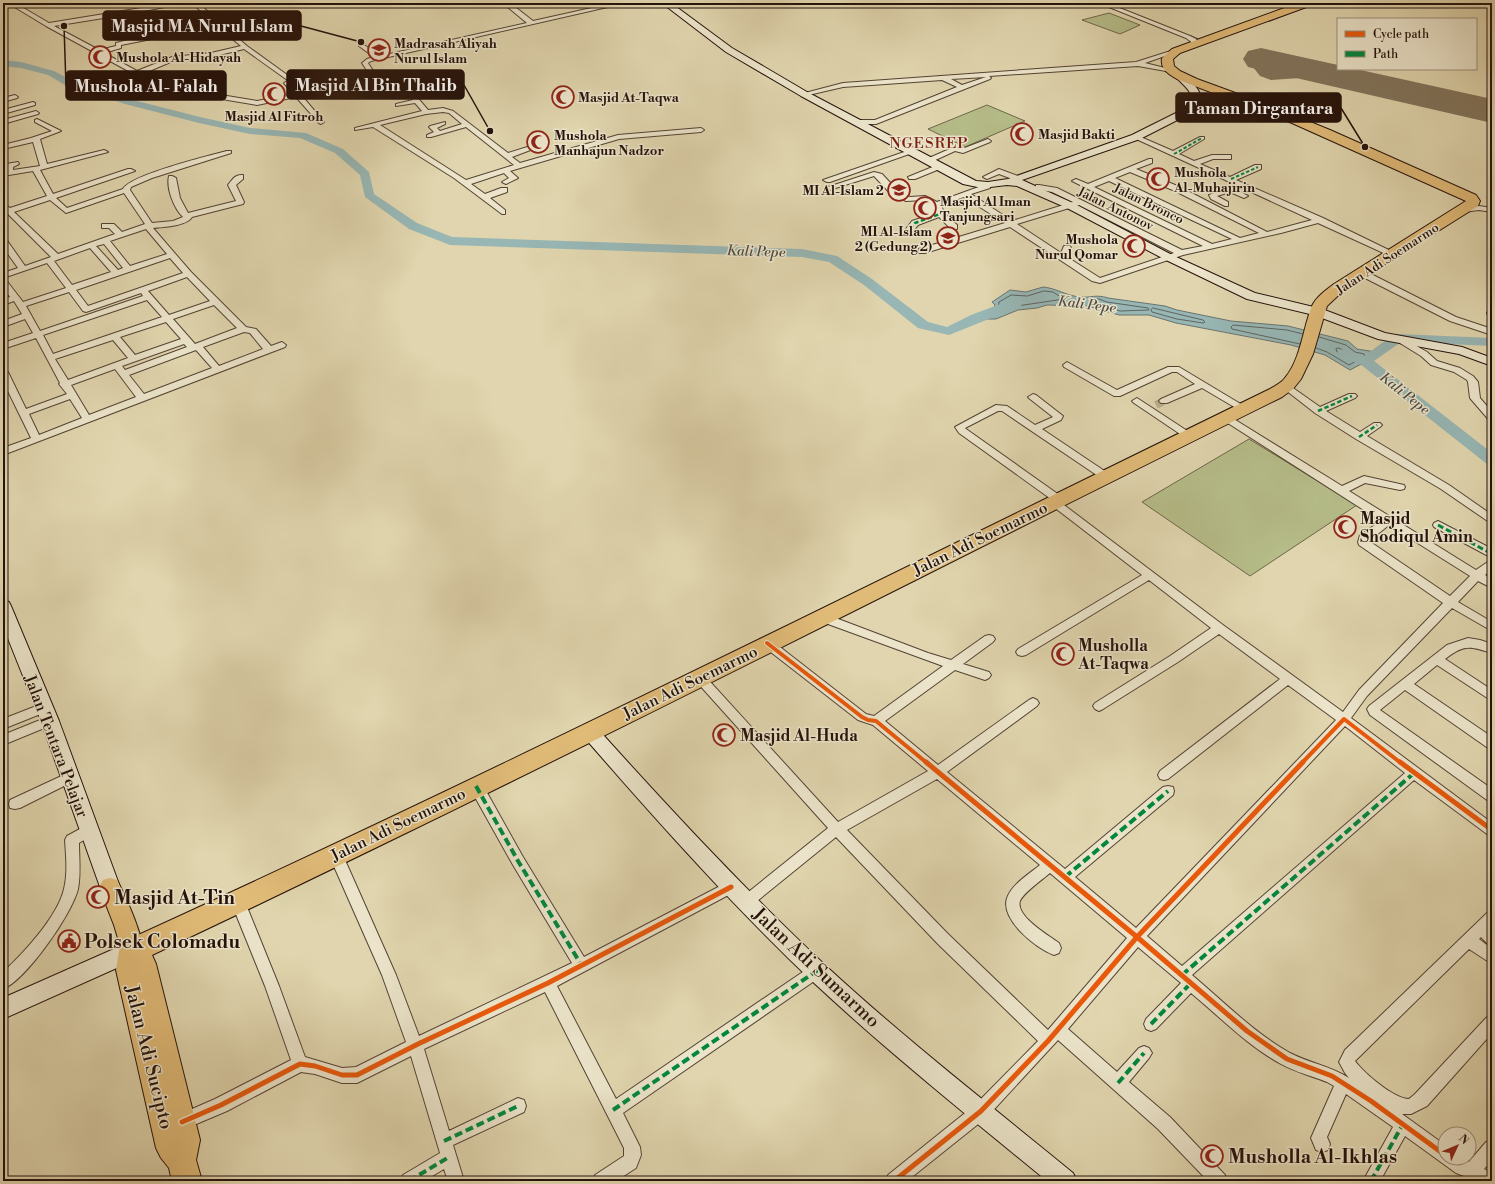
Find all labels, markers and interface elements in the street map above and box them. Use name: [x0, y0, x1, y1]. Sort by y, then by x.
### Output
callout: Masjid MA Nurul Islam: [103, 11, 301, 40]
text: Masjid MA Nurul Islam: [111, 16, 294, 38]
legend: [1337, 18, 1477, 70]
text: Cycle path: [1373, 27, 1429, 42]
place label: Madrasah Aliyah Nurul Islam: [394, 36, 497, 67]
school or university icon: Madrasah Aliyah Nurul Islam: [366, 37, 392, 63]
mosque icon: Mushola Al-Hidayah: [87, 44, 113, 70]
text: Path: [1373, 47, 1398, 62]
place label: Mushola Al-Hidayah: [116, 50, 241, 66]
callout: Masjid Al Bin Thalib: [287, 70, 464, 99]
callout: Mushola Al- Falah: [66, 71, 226, 100]
text: Masjid Al Bin Thalib: [295, 75, 457, 97]
text: Mushola Al- Falah: [74, 76, 218, 98]
mosque icon: Masjid Al Fitroh: [261, 81, 287, 107]
mosque icon: Masjid At-Taqwa: [550, 84, 576, 110]
place label: Masjid At-Taqwa: [578, 90, 680, 106]
callout: Taman Dirgantara: [1176, 93, 1341, 122]
text: Taman Dirgantara: [1185, 98, 1334, 120]
place label: Masjid Al Fitroh: [225, 109, 323, 125]
mosque icon: Masjid Bakti: [1009, 121, 1035, 147]
place label: Masjid Bakti: [1038, 127, 1115, 143]
place label: Mushola Manhajun Nadzor: [554, 128, 664, 159]
mosque icon: Mushola Manhajun Nadzor: [525, 129, 551, 155]
district label: NGESREP: [889, 134, 969, 153]
place label: Mushola Al-Muhajirin: [1173, 165, 1255, 196]
mosque icon: Mushola Al-Muhajirin: [1145, 166, 1171, 192]
school or university icon: MI Al-Islam 2: [886, 177, 912, 203]
street label: Jalan Bronco: [1110, 180, 1186, 228]
place label: MI Al-Islam 2: [802, 183, 884, 199]
street label: Jalan Antonov: [1074, 183, 1157, 234]
place label: Masjid Al Iman Tanjungsari: [940, 194, 1031, 225]
mosque icon: Masjid Al Iman Tanjungsari: [912, 195, 938, 221]
street label: Jalan Adi Soemarmo: [1332, 219, 1442, 299]
place label: MI Al-Islam 2 (Gedung 2): [855, 224, 932, 255]
school or university icon: MI Al-Islam 2 (Gedung 2): [935, 225, 961, 251]
place label: Mushola Nurul Qomar: [1035, 232, 1119, 263]
mosque icon: Mushola Nurul Qomar: [1121, 233, 1147, 259]
water label: Kali Pepe: [726, 242, 786, 262]
water label: Kali Pepe: [1057, 292, 1118, 318]
water label: Kali Pepe: [1376, 369, 1433, 419]
street label: Jalan Adi Soemarmo: [909, 498, 1051, 581]
place label: Masjid Shodiqul Amin: [1360, 509, 1473, 547]
mosque icon: Masjid Shodiqul Amin: [1332, 514, 1358, 540]
place label: Musholla At-Taqwa: [1077, 636, 1149, 674]
mosque icon: Musholla At-Taqwa: [1050, 641, 1076, 667]
street label: Jalan Adi Soemarmo: [619, 642, 761, 725]
street label: Jalan Tentara Pelajar: [19, 671, 93, 821]
mosque icon: Masjid Al-Huda: [711, 722, 737, 748]
place label: Masjid Al-Huda: [740, 726, 858, 746]
street label: Jalan Adi Soemarmo: [327, 784, 469, 867]
mosque icon: Masjid At-Tin: [85, 884, 111, 910]
place label: Masjid At-Tin: [114, 886, 235, 910]
street label: Jalan Adi Sumarmo: [747, 902, 885, 1033]
public building icon: Polsek Colomadu: [56, 928, 82, 954]
place label: Polsek Colomadu: [84, 930, 240, 954]
street label: Jalan Adi Sucipto: [119, 982, 179, 1132]
north arrow: [1437, 1126, 1477, 1166]
text: N: [1455, 1132, 1472, 1148]
mosque icon: Musholla Al-Ikhlas: [1199, 1143, 1225, 1169]
place label: Musholla Al-Ikhlas: [1228, 1145, 1397, 1169]

